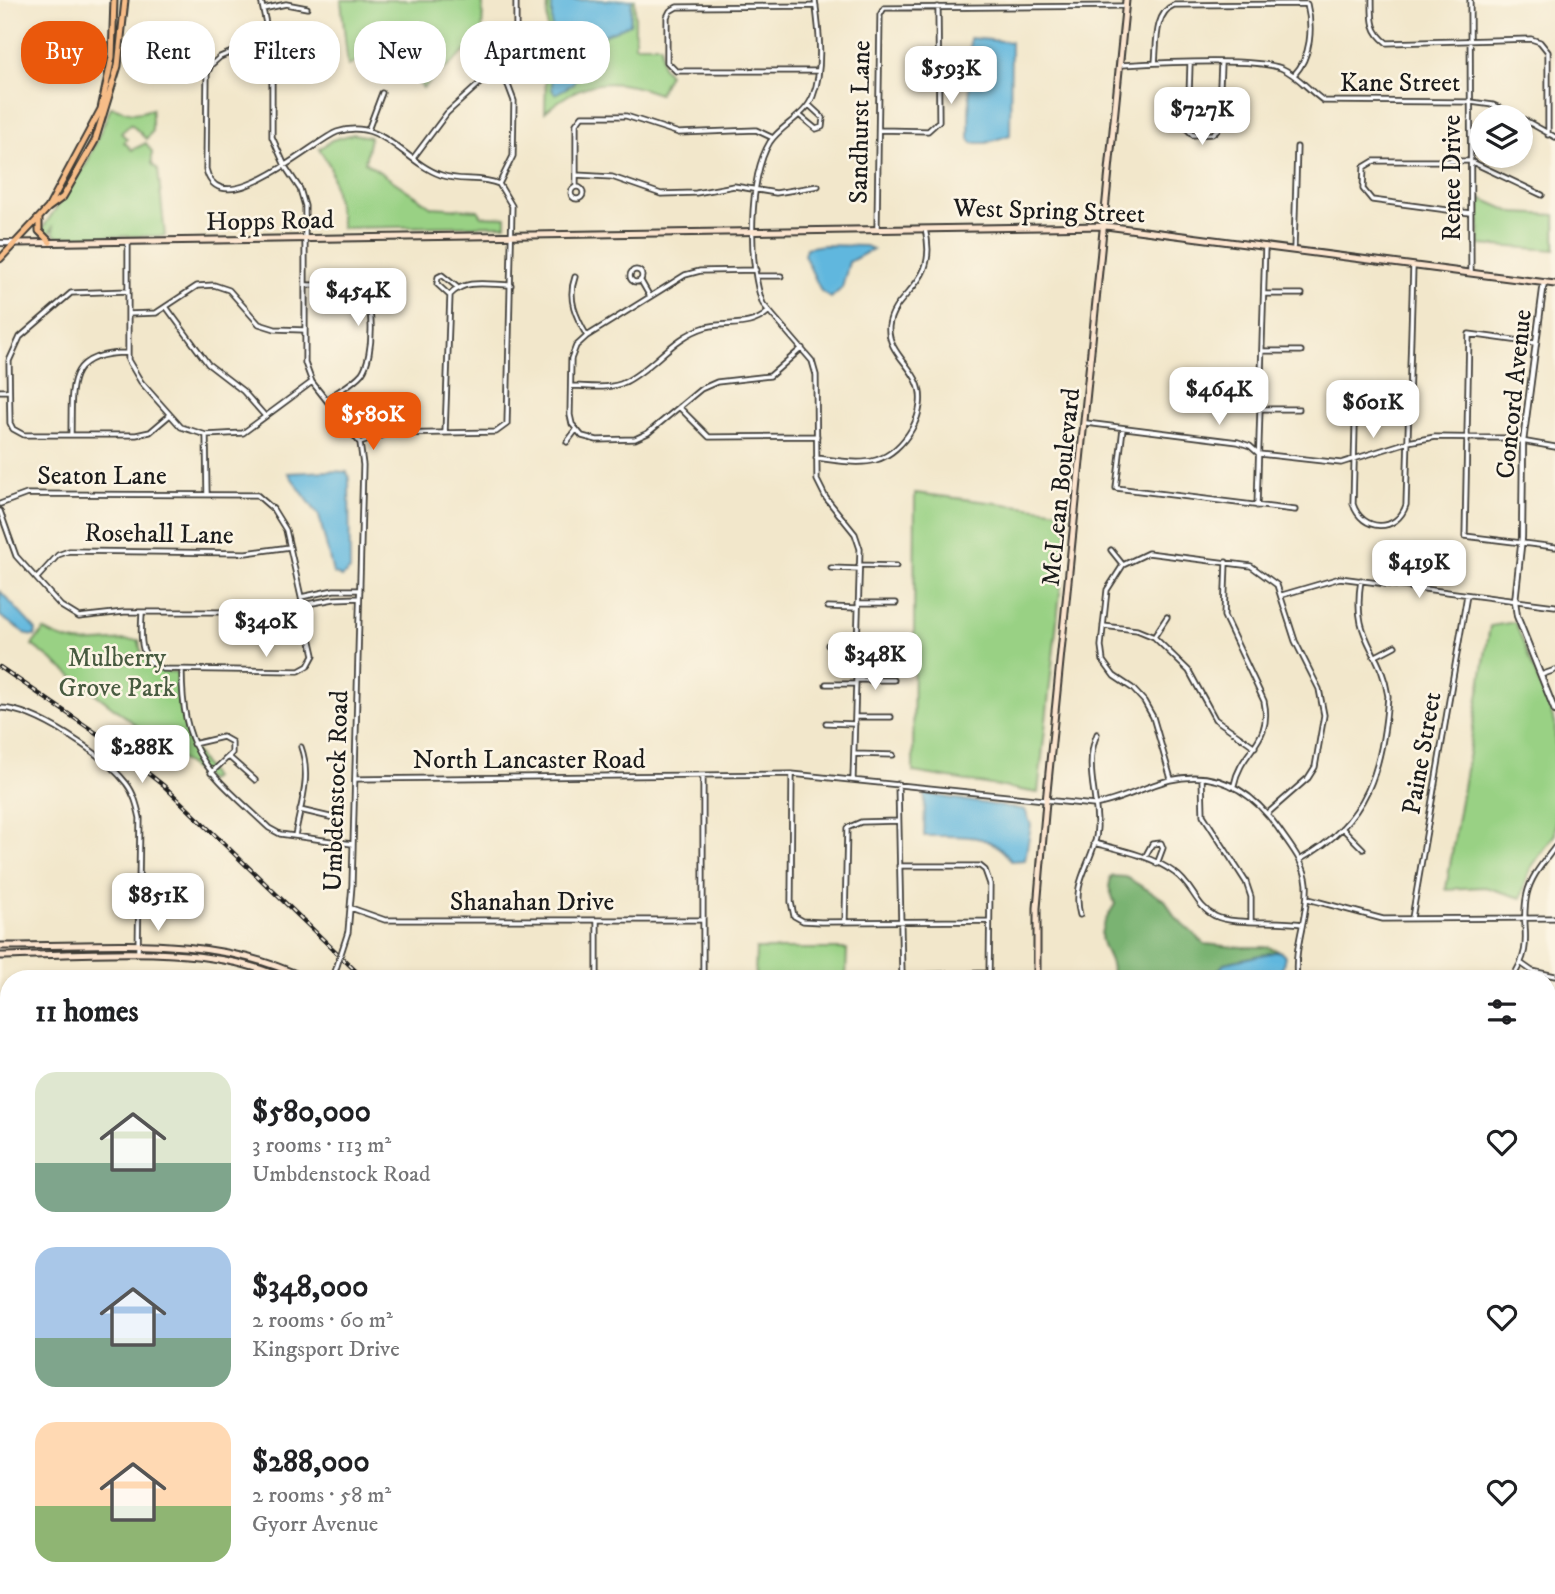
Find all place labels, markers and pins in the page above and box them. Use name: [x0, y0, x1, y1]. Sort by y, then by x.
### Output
pin: $593K: [902, 46, 1000, 106]
pin: $727K: [1153, 88, 1251, 147]
pin: $454K: [309, 268, 407, 328]
pin: $464K: [1170, 368, 1268, 427]
pin: $601K: [1324, 380, 1422, 440]
pin: $580K: [324, 392, 422, 452]
pin: $419K: [1370, 540, 1468, 600]
pin: $340K: [217, 600, 315, 659]
pin: $348K: [826, 632, 924, 692]
pin: $288K: [93, 726, 191, 785]
pin: $851K: [109, 874, 207, 933]

